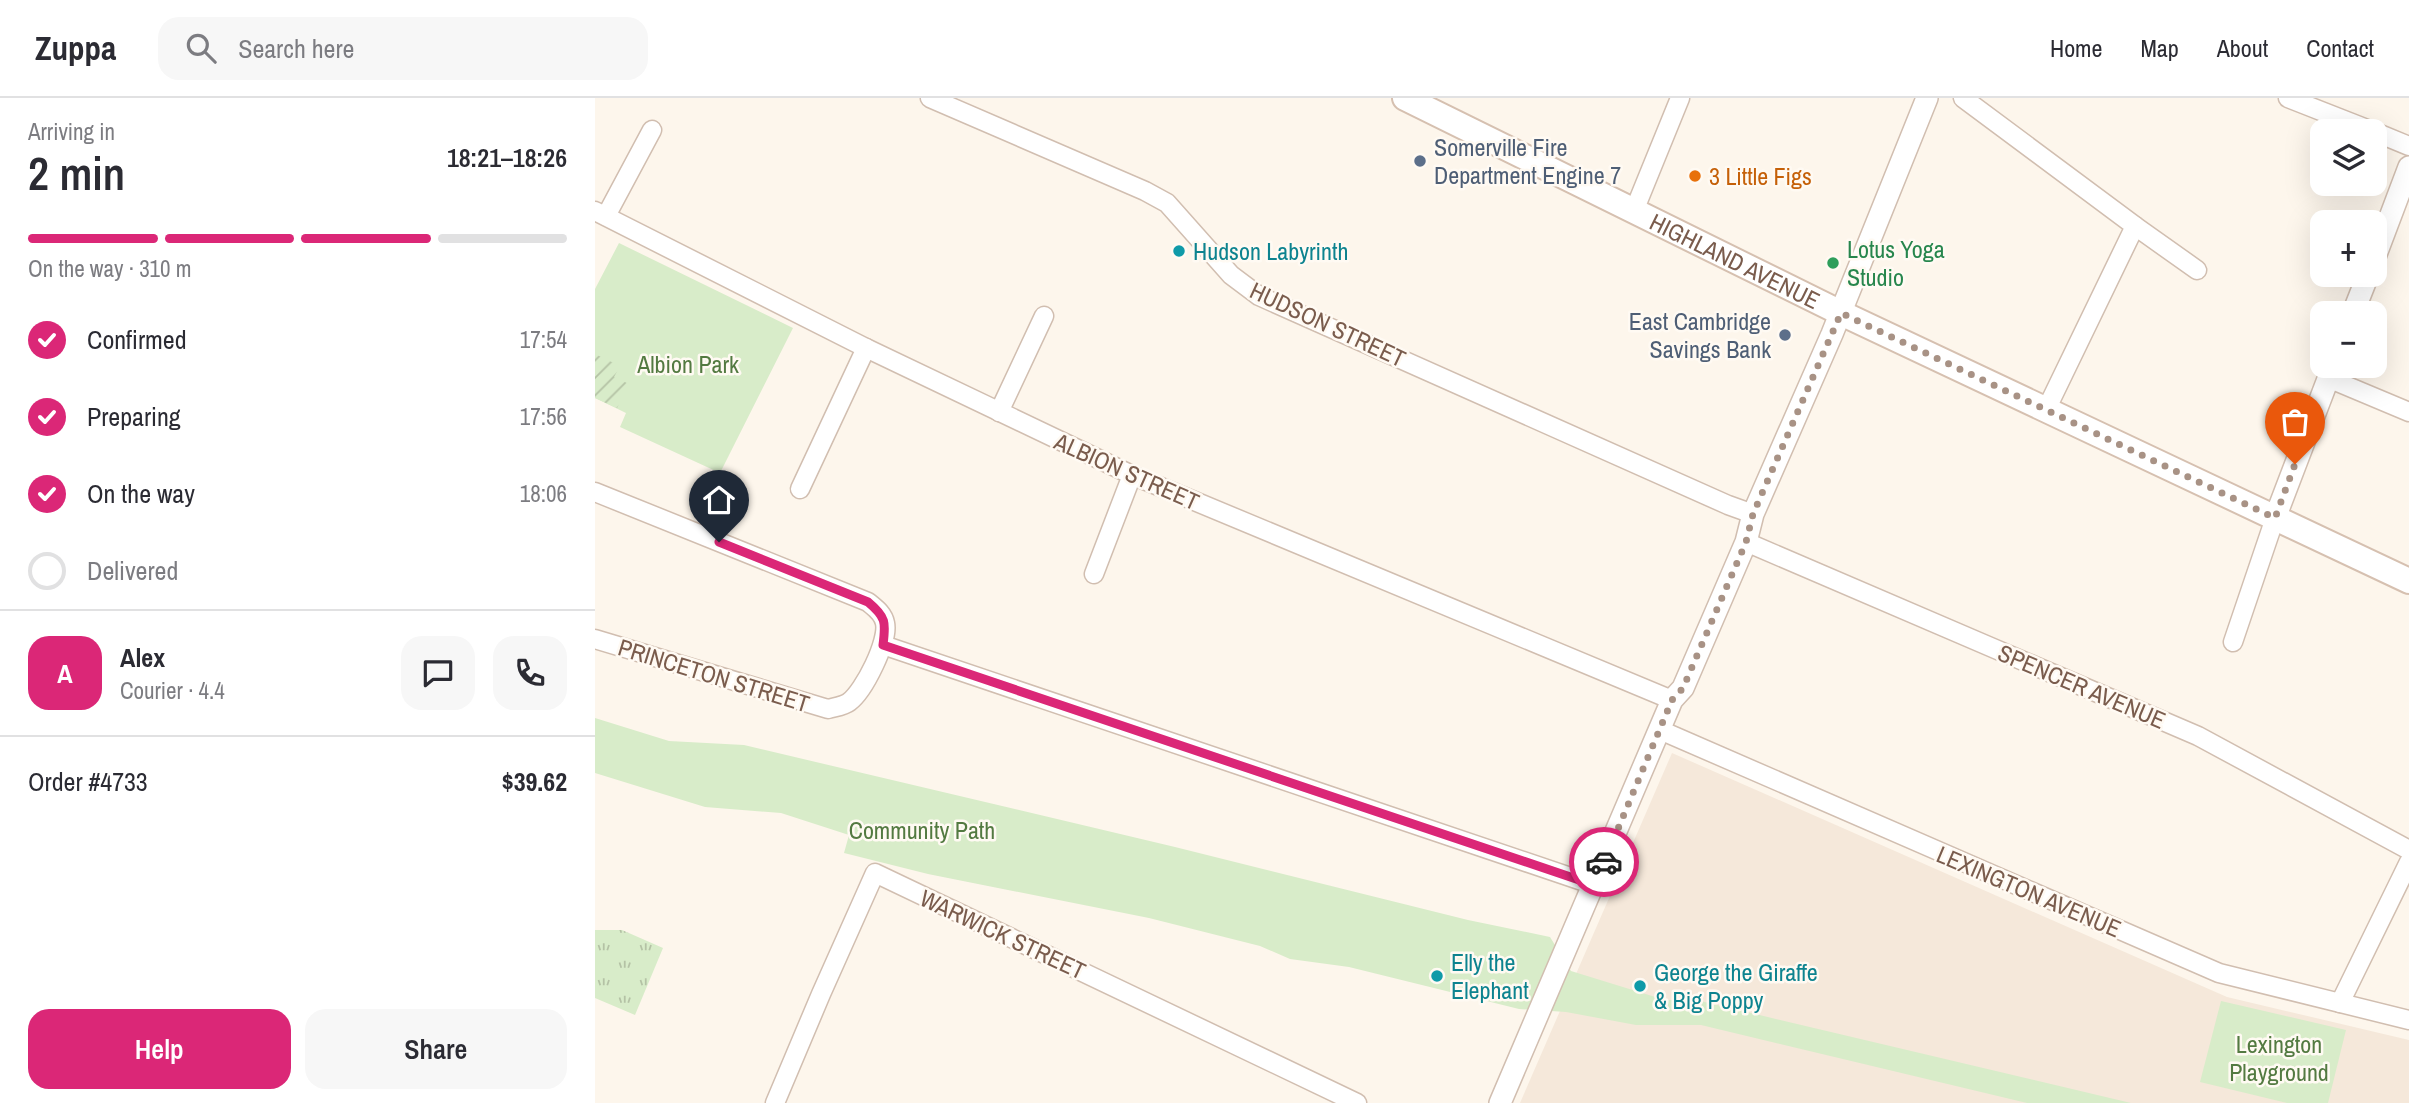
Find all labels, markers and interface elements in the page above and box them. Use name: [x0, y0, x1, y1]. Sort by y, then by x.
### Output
search box: [158, 17, 648, 80]
text: Zuppa: [35, 26, 116, 70]
icon: search: [182, 29, 220, 67]
text: Search here: [238, 31, 354, 66]
text: Home: [2050, 32, 2102, 64]
text: Map: [2140, 32, 2179, 64]
text: About: [2217, 32, 2268, 64]
text: Contact: [2306, 32, 2374, 64]
text: Arriving in: [28, 116, 115, 147]
map controls: [2310, 119, 2387, 378]
button: layers: [2310, 119, 2387, 196]
place label: Somerville Fire Department Engine 7: [1434, 131, 1621, 191]
text: 18:21–18:26: [447, 140, 567, 175]
text: 2 min: [28, 142, 125, 204]
marker: Somerville Fire Department Engine 7: [1412, 153, 1428, 169]
place label: 3 Little Figs: [1709, 160, 1812, 192]
marker: 3 Little Figs: [1687, 168, 1703, 184]
street label: HIGHLAND AVENUE: [1645, 205, 1825, 316]
button: +: [2310, 210, 2387, 287]
place label: Lotus Yoga Studio: [1847, 233, 1945, 293]
place label: Hudson Labyrinth: [1193, 235, 1348, 267]
marker: Hudson Labyrinth: [1171, 243, 1187, 259]
text: On the way · 310 m: [28, 253, 192, 284]
marker: Lotus Yoga Studio: [1825, 255, 1841, 271]
street label: HUDSON STREET: [1245, 274, 1411, 374]
button: −: [2310, 301, 2387, 378]
place label: East Cambridge Savings Bank: [1629, 305, 1771, 365]
icon: check: [28, 321, 66, 359]
text: Confirmed: [87, 322, 187, 357]
text: 17:54: [520, 324, 567, 355]
marker: East Cambridge Savings Bank: [1777, 327, 1793, 343]
park label: Albion Park: [636, 348, 739, 380]
pin: [2265, 392, 2325, 464]
icon: check: [28, 398, 66, 436]
text: Preparing: [87, 399, 181, 434]
text: 17:56: [520, 401, 567, 432]
icon: bag: [2276, 403, 2314, 441]
street label: ALBION STREET: [1049, 424, 1204, 517]
pin: [689, 470, 749, 542]
icon: check: [28, 475, 66, 513]
text: On the way: [87, 476, 195, 511]
text: 18:06: [520, 478, 567, 509]
icon: home: [700, 481, 738, 519]
text: Delivered: [87, 553, 178, 588]
street label: PRINCETON STREET: [614, 631, 814, 719]
button: chat: [401, 636, 475, 710]
button: phone: [493, 636, 567, 710]
street label: SPENCER AVENUE: [1993, 636, 2171, 736]
text: Alex: [120, 640, 165, 675]
text: A: [57, 656, 73, 691]
text: Courier · 4.4: [120, 675, 225, 706]
text: Order #4733: [28, 764, 148, 799]
text: $39.62: [502, 764, 567, 799]
park label: Community Path: [849, 814, 995, 846]
courier: [1569, 827, 1639, 897]
street label: LEXINGTON AVENUE: [1932, 838, 2126, 944]
icon: car: [1585, 843, 1623, 881]
street label: WARWICK STREET: [915, 882, 1091, 986]
place label: Elly the Elephant: [1451, 946, 1529, 1006]
place label: George the Giraffe & Big Poppy: [1654, 956, 1818, 1016]
marker: Elly the Elephant: [1429, 968, 1445, 984]
marker: George the Giraffe & Big Poppy: [1632, 978, 1648, 994]
button: Help: [28, 1009, 291, 1089]
button: Share: [305, 1009, 567, 1089]
park label: Lexington Playground: [2229, 1028, 2329, 1088]

